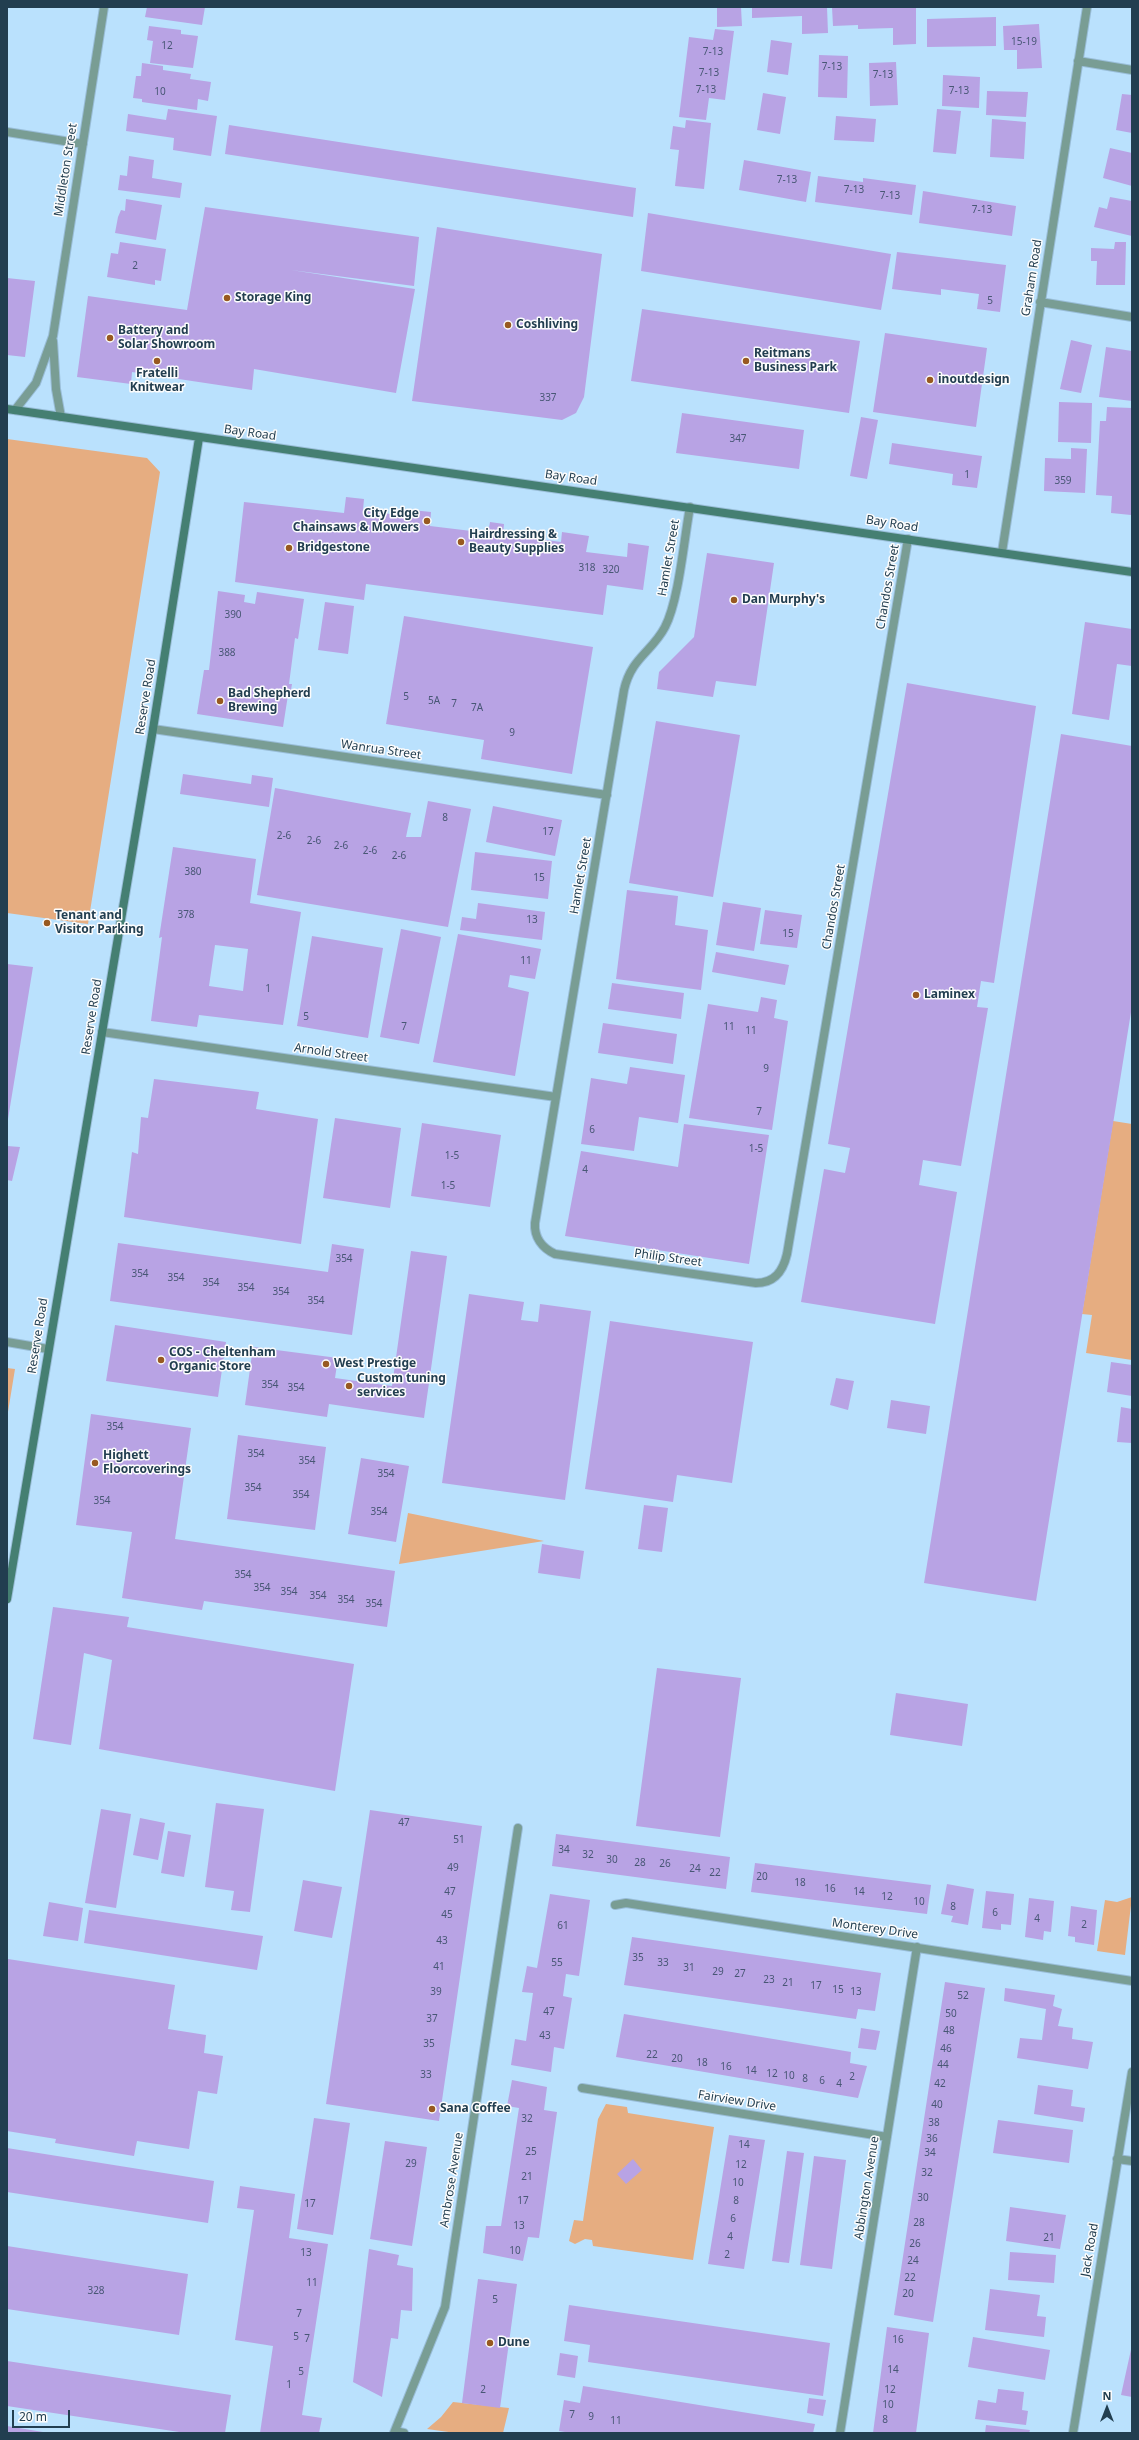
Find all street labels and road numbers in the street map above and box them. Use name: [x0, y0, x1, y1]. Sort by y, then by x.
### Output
street label: Middleton Street: [52, 122, 80, 218]
street label: Graham Road: [1019, 239, 1045, 317]
street label: Bay Road: [223, 422, 277, 444]
street label: Bay Road: [544, 467, 598, 489]
street label: Bay Road: [865, 513, 919, 535]
street label: Hamlet Street: [655, 519, 683, 597]
street label: Chandos Street: [873, 543, 903, 631]
street label: Reserve Road: [133, 658, 159, 736]
street label: Wanrua Street: [340, 737, 422, 763]
street label: Hamlet Street: [567, 837, 595, 915]
street label: Chandos Street: [819, 863, 849, 951]
street label: Reserve Road: [79, 978, 105, 1056]
street label: Arnold Street: [293, 1041, 369, 1065]
street label: Philip Street: [633, 1246, 703, 1270]
street label: Reserve Road: [25, 1297, 51, 1375]
street label: Monterey Drive: [831, 1916, 919, 1942]
street label: Fairview Drive: [697, 2088, 777, 2114]
street label: Ambrose Avenue: [437, 2131, 467, 2229]
street label: Abbington Avenue: [852, 2135, 882, 2241]
street label: Jack Road: [1078, 2222, 1102, 2278]

